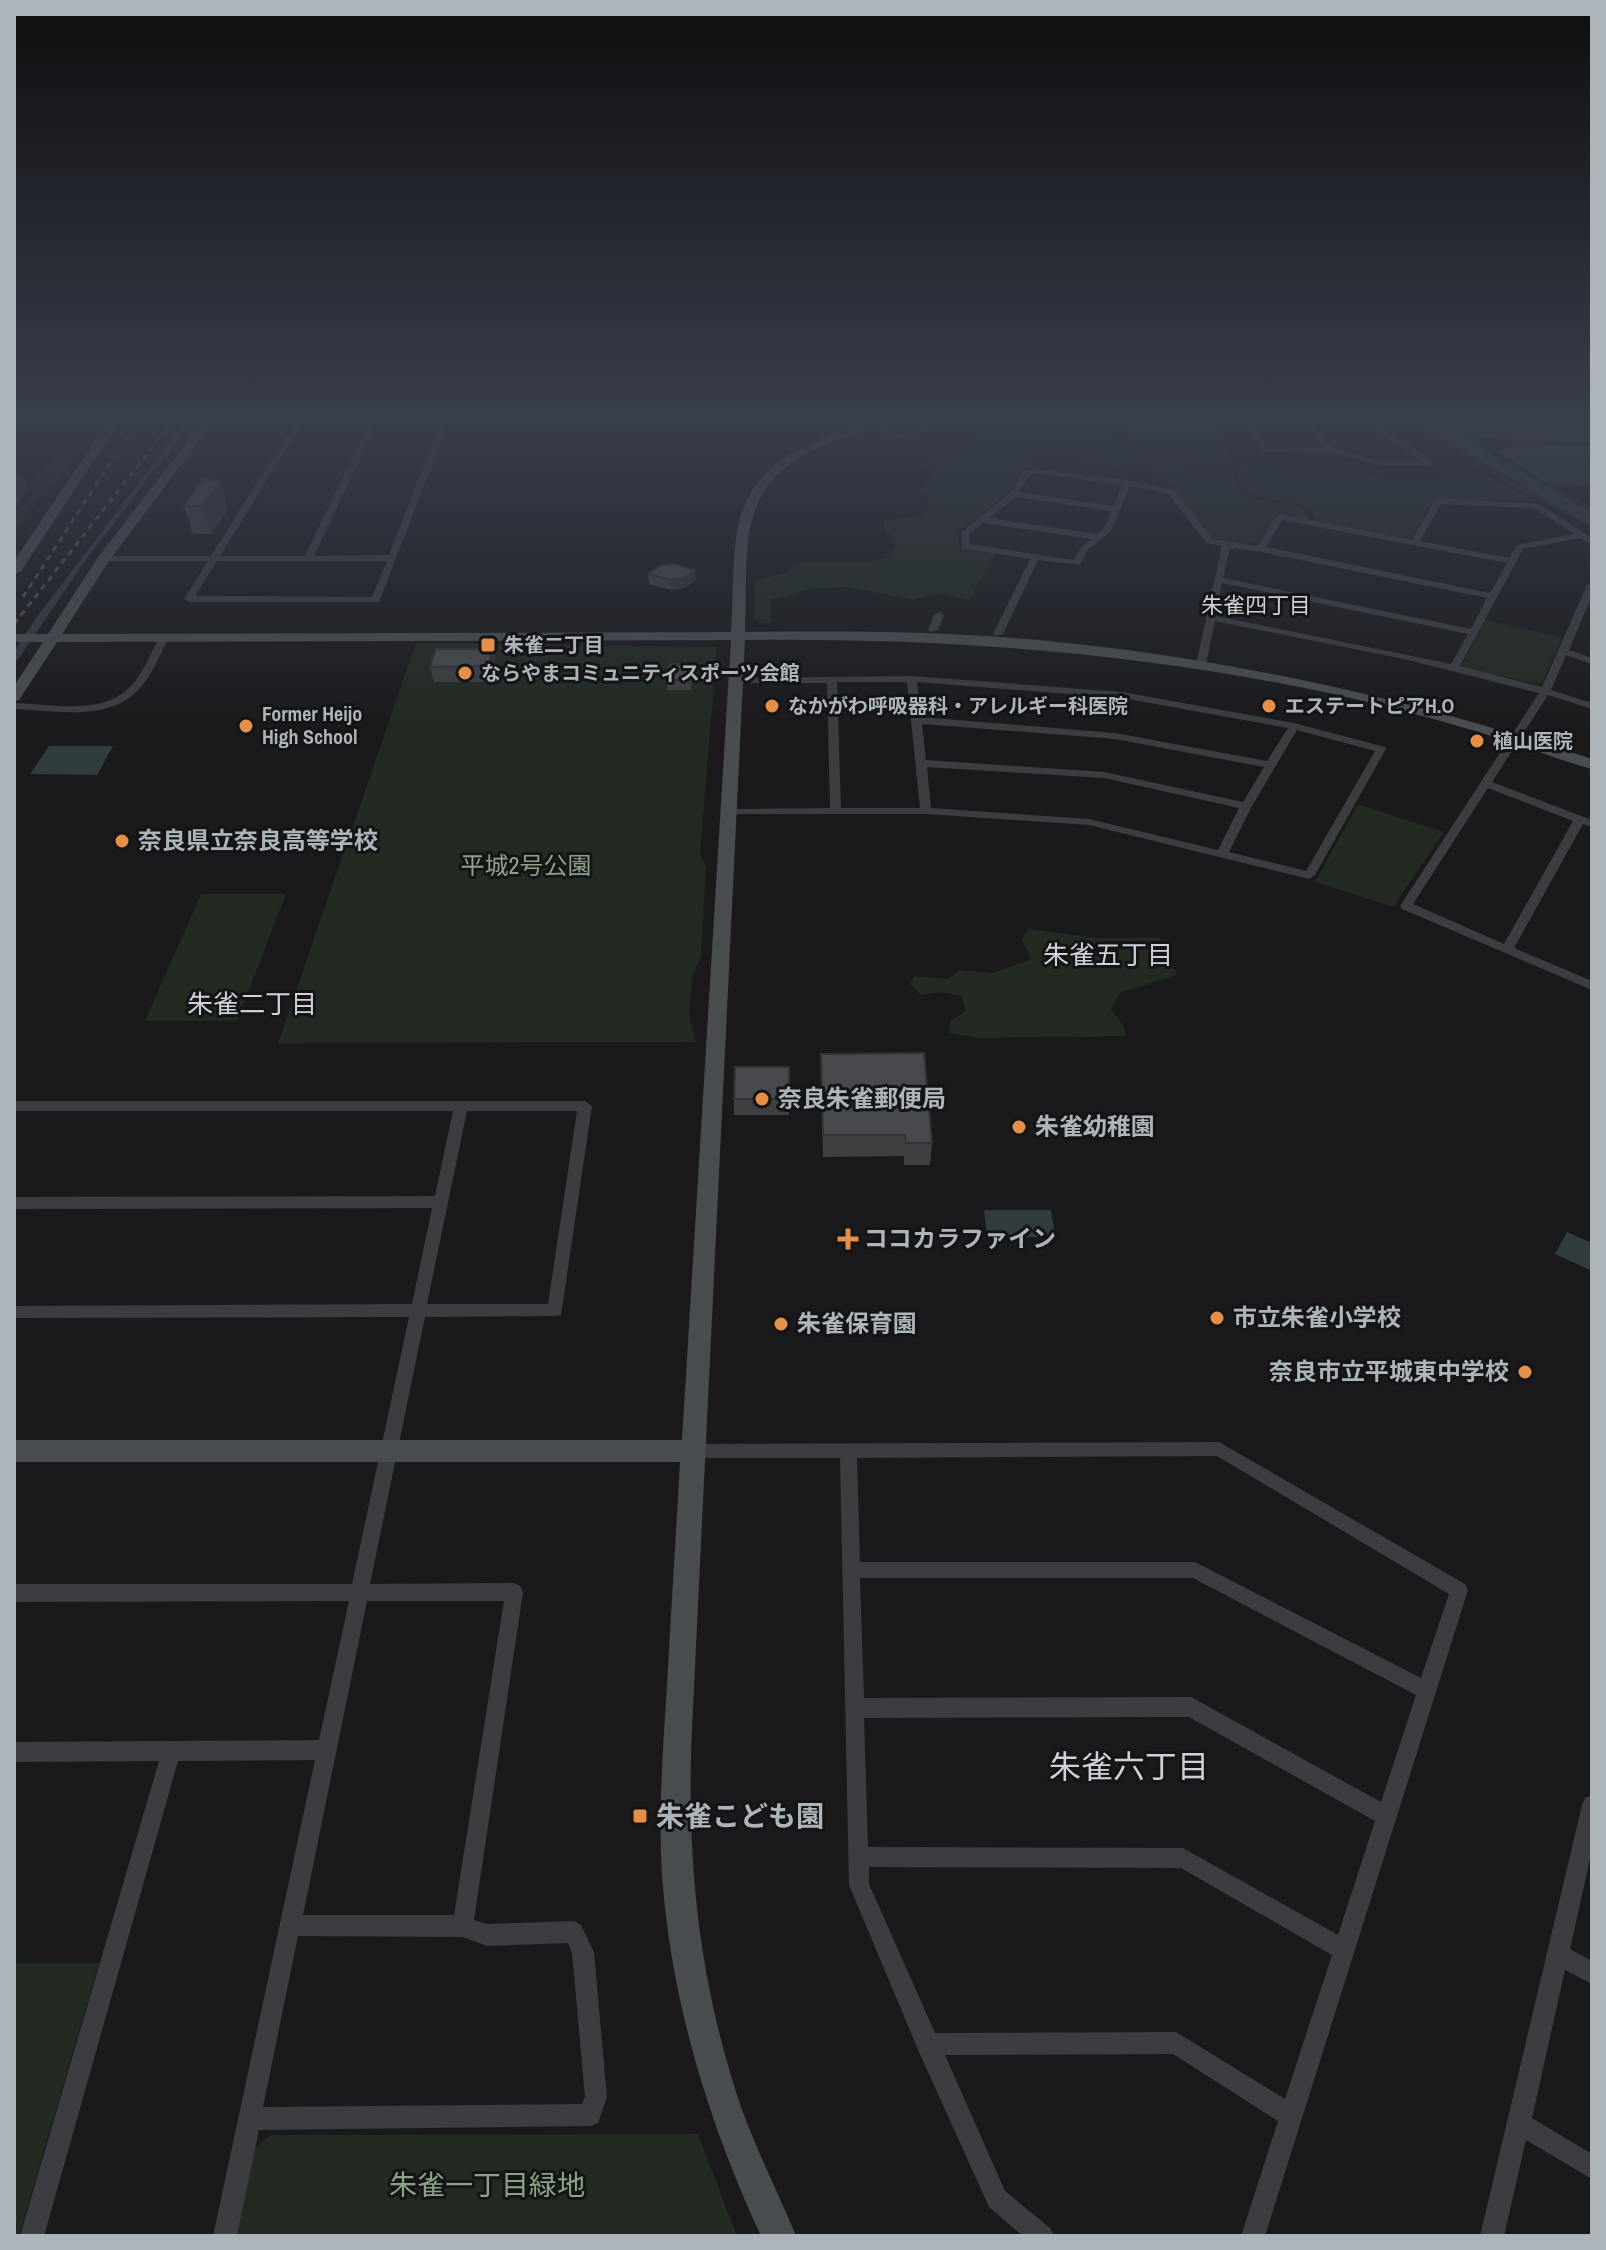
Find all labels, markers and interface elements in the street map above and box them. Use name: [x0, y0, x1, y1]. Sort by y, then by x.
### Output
district label: 朱雀四丁目: [1201, 590, 1311, 620]
place label: 朱雀二丁目: [504, 631, 604, 658]
marker: 朱雀二丁目: [479, 636, 497, 654]
place label: ならやまコミュニティスポーツ会館: [481, 659, 799, 686]
marker: ならやまコミュニティスポーツ会館: [456, 664, 474, 682]
place label: なかがわ呼吸器科・アレルギー科医院: [788, 692, 1128, 719]
place label: エステートピアH.O: [1285, 692, 1454, 719]
marker: なかがわ呼吸器科・アレルギー科医院: [763, 697, 781, 715]
marker: エステートピアH.O: [1260, 697, 1278, 715]
place label: Former Heijo High School: [262, 700, 362, 750]
marker: Former Heijo High School: [237, 717, 255, 735]
place label: 植山医院: [1493, 727, 1573, 754]
marker: 植山医院: [1468, 732, 1486, 750]
place label: 奈良県立奈良高等学校: [138, 824, 378, 856]
marker: 奈良県立奈良高等学校: [113, 832, 131, 850]
park label: 平城2号公園: [461, 849, 591, 881]
district label: 朱雀五丁目: [1043, 937, 1173, 972]
district label: 朱雀二丁目: [187, 986, 317, 1021]
place label: 奈良朱雀郵便局: [778, 1082, 946, 1114]
marker: 奈良朱雀郵便局: [753, 1090, 771, 1108]
place label: 朱雀幼稚園: [1035, 1110, 1155, 1142]
marker: 朱雀幼稚園: [1010, 1118, 1028, 1136]
place label: ココカラファイン: [864, 1222, 1056, 1254]
marker: ココカラファイン: [839, 1230, 857, 1248]
place label: 市立朱雀小学校: [1233, 1301, 1401, 1333]
place label: 朱雀保育園: [797, 1307, 917, 1339]
marker: 市立朱雀小学校: [1208, 1309, 1226, 1327]
marker: 朱雀保育園: [772, 1315, 790, 1333]
place label: 奈良市立平城東中学校: [1269, 1355, 1509, 1387]
marker: 奈良市立平城東中学校: [1516, 1363, 1534, 1381]
district label: 朱雀六丁目: [1049, 1745, 1209, 1788]
place label: 朱雀こども園: [656, 1797, 824, 1835]
marker: 朱雀こども園: [631, 1807, 649, 1825]
park label: 朱雀一丁目緑地: [389, 2166, 585, 2204]

